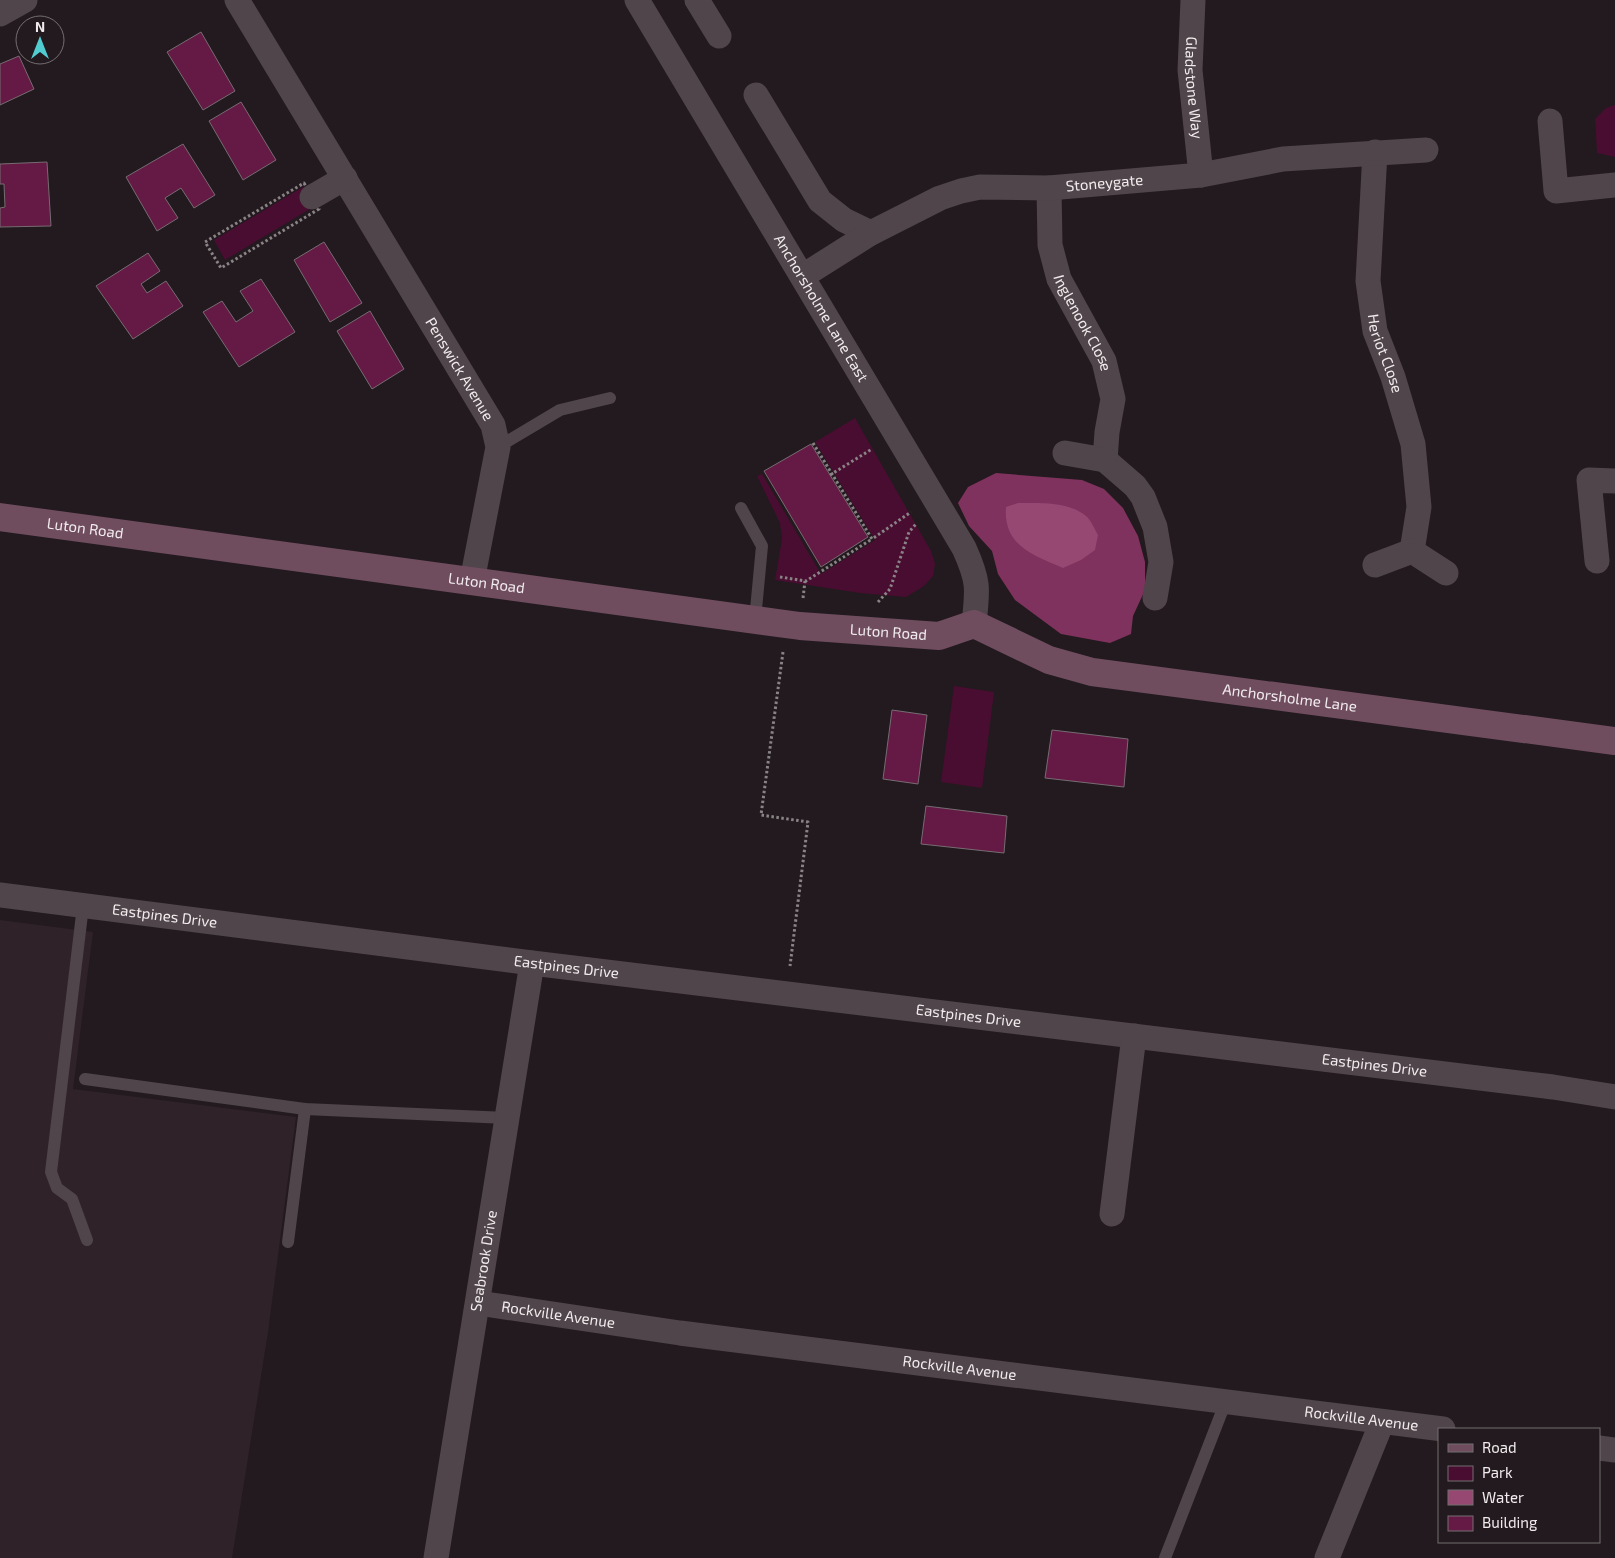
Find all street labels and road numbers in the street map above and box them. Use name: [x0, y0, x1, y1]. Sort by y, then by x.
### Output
street label: Gladstone Way: [1182, 36, 1207, 140]
street label: Stoneygate: [1065, 170, 1144, 195]
street label: Anchorsholme Lane East: [771, 231, 873, 385]
street label: Inglenook Close: [1050, 273, 1116, 373]
street label: Heriot Close: [1365, 313, 1407, 395]
street label: Penswick Avenue: [422, 314, 498, 424]
street label: Luton Road: [46, 513, 125, 542]
street label: Luton Road: [447, 568, 526, 596]
street label: Luton Road: [849, 620, 928, 643]
street label: Anchorsholme Lane: [1222, 679, 1358, 715]
street label: Eastpines Drive: [111, 899, 218, 931]
street label: Eastpines Drive: [513, 951, 620, 982]
street label: Eastpines Drive: [915, 1000, 1022, 1030]
street label: Eastpines Drive: [1321, 1049, 1428, 1080]
street label: Seabrook Drive: [466, 1209, 500, 1313]
street label: Rockville Avenue: [500, 1297, 616, 1331]
street label: Rockville Avenue: [902, 1351, 1018, 1383]
street label: Rockville Avenue: [1304, 1402, 1420, 1434]

